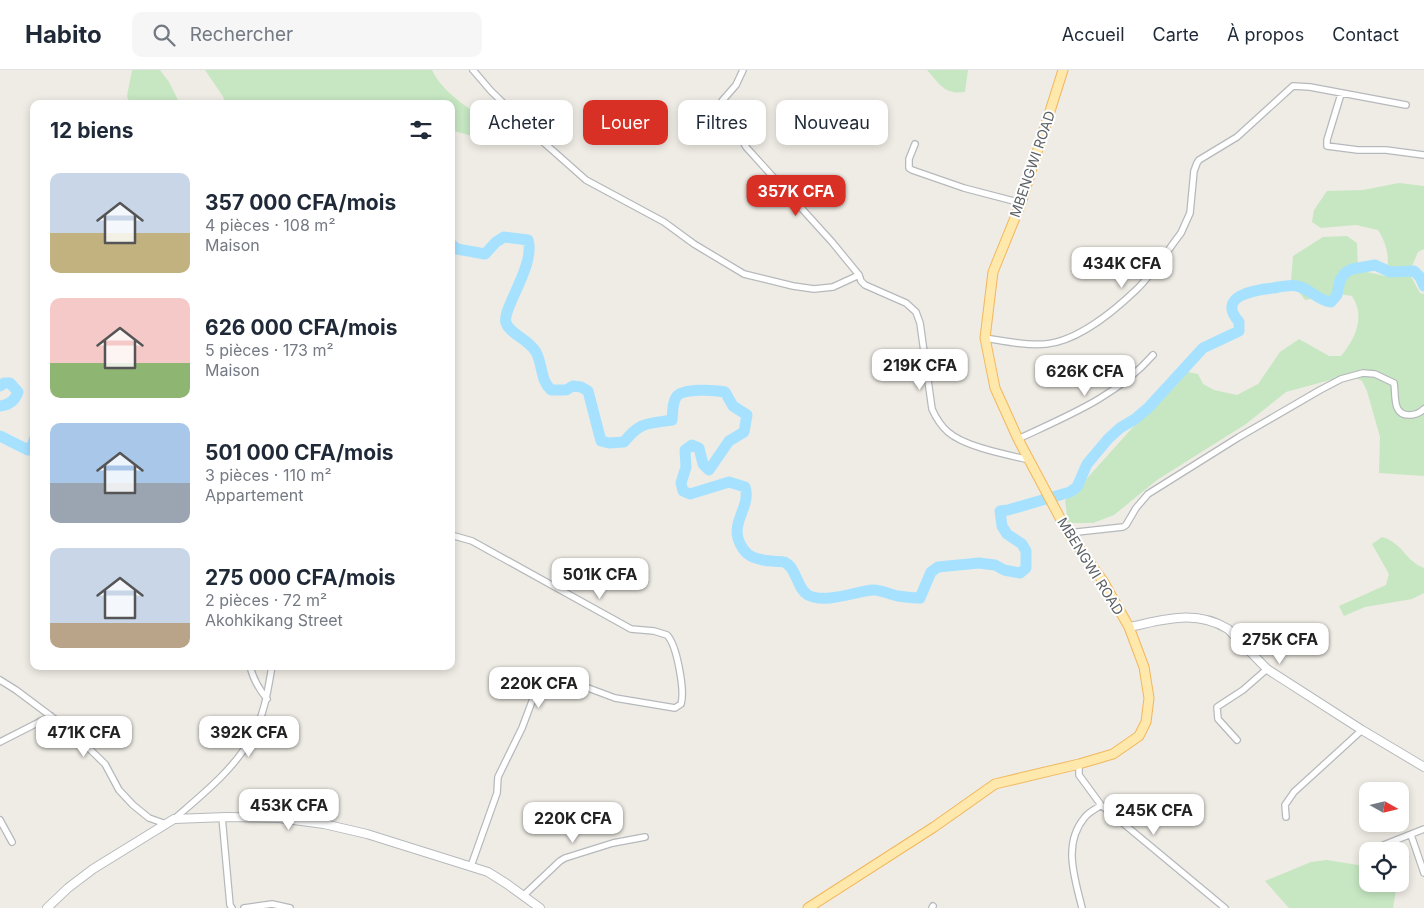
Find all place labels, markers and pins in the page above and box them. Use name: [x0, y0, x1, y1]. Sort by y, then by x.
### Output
pin: 357K CFA: [744, 174, 848, 217]
pin: 434K CFA: [1070, 246, 1174, 289]
pin: 219K CFA: [868, 348, 972, 391]
pin: 626K CFA: [1033, 354, 1137, 397]
pin: 501K CFA: [548, 558, 652, 600]
pin: 275K CFA: [1228, 622, 1332, 665]
pin: 220K CFA: [487, 666, 591, 709]
pin: 471K CFA: [32, 716, 136, 758]
pin: 392K CFA: [197, 716, 301, 758]
pin: 453K CFA: [237, 788, 341, 831]
pin: 245K CFA: [1102, 794, 1206, 836]
pin: 220K CFA: [521, 802, 625, 844]

